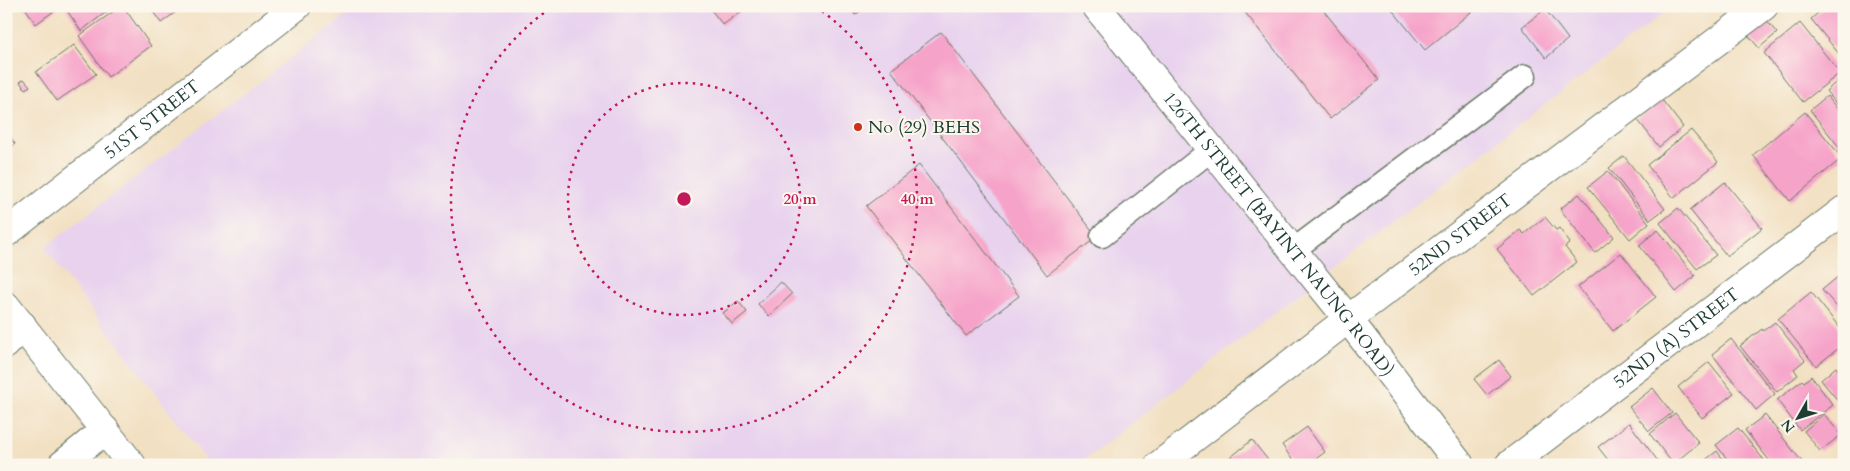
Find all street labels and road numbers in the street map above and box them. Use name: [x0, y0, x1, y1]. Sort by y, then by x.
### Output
street label: 51ST STREET: [99, 74, 205, 165]
street label: 126TH STREET (BAYINT NAUNG ROAD): [1157, 86, 1400, 382]
street label: 52ND STREET: [1403, 188, 1517, 282]
street label: 52ND (A) STREET: [1608, 282, 1744, 394]

